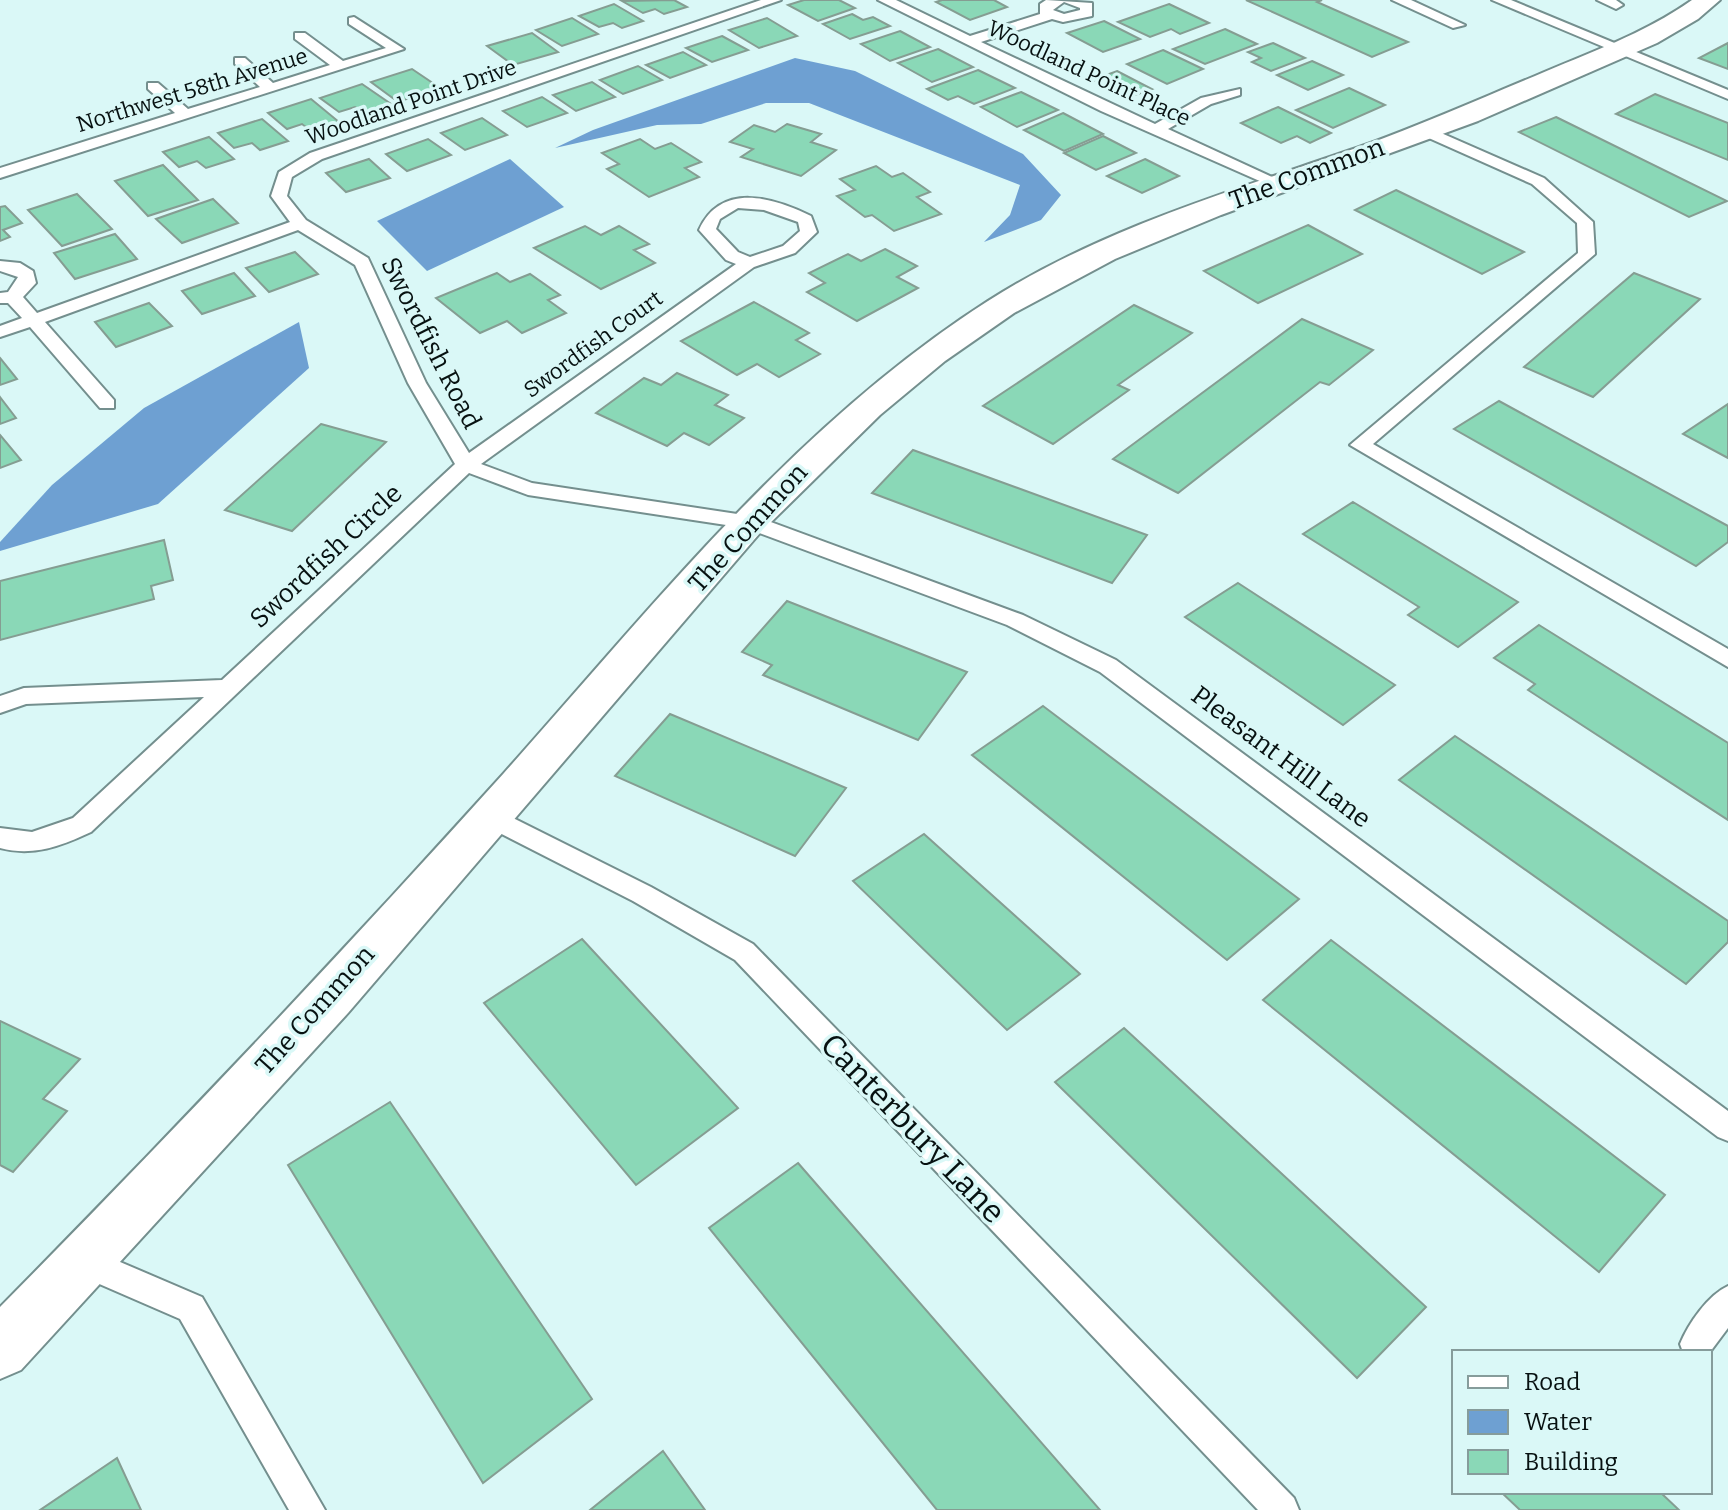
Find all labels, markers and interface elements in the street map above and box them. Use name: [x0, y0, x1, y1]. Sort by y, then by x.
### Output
street label: Woodland Point Place: [983, 14, 1195, 132]
street label: Northwest 58th Avenue: [73, 42, 311, 138]
street label: Woodland Point Drive: [302, 53, 520, 151]
street label: The Common: [1225, 131, 1389, 216]
street label: Swordfish Road: [374, 252, 488, 434]
street label: Swordfish Court: [518, 285, 668, 403]
street label: The Common: [682, 457, 814, 599]
street label: Swordfish Circle: [244, 478, 408, 634]
street label: Pleasant Hill Lane: [1185, 680, 1377, 834]
street label: The Common: [249, 939, 381, 1081]
street label: Canterbury Lane: [813, 1025, 1013, 1231]
legend: [1452, 1350, 1712, 1494]
text: Road: [1524, 1368, 1580, 1396]
text: Water: [1524, 1408, 1592, 1436]
text: Building: [1524, 1448, 1618, 1476]

